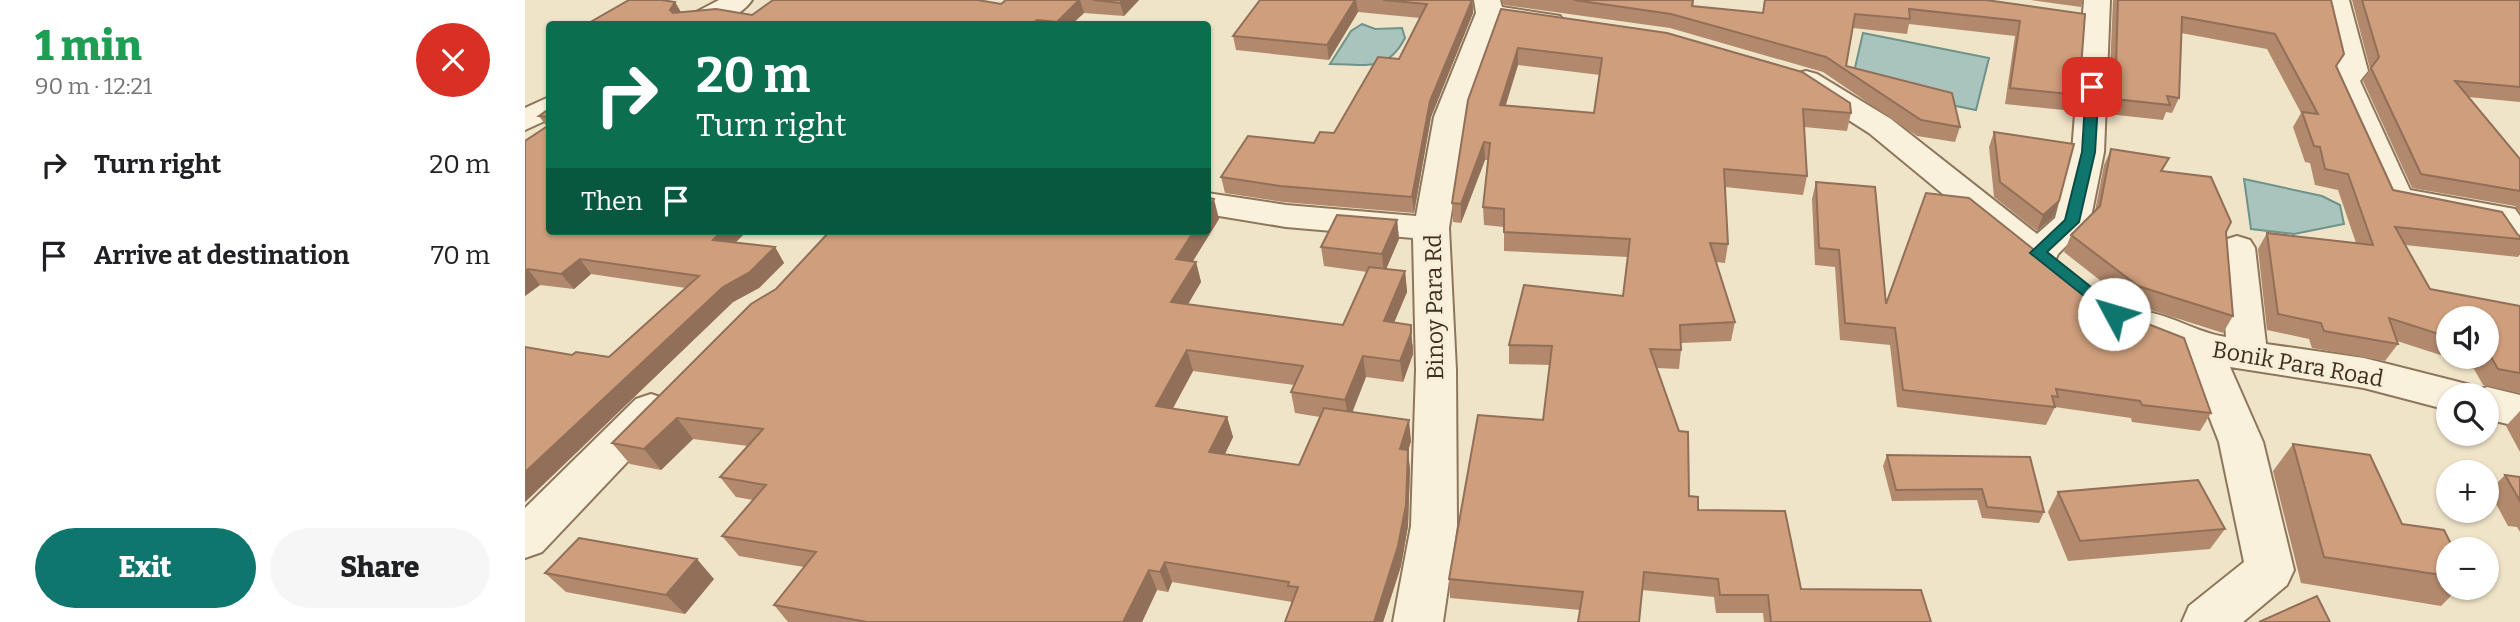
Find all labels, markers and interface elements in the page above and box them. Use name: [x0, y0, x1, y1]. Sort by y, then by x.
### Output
text: 1 min: [35, 21, 142, 71]
button: close: [416, 23, 490, 97]
text: 20 m: [696, 46, 810, 105]
icon: right: [581, 49, 672, 140]
pin: [2062, 57, 2122, 117]
icon: arrive: [2073, 68, 2111, 106]
text: 90 m · 12:21: [35, 72, 152, 100]
text: Turn right: [696, 106, 847, 144]
icon: right: [35, 146, 73, 184]
text: Turn right: [94, 149, 221, 180]
text: 20 m: [429, 149, 490, 180]
icon: arrive: [657, 182, 695, 220]
text: Then: [581, 186, 643, 217]
street label: Binoy Para Rd: [1419, 233, 1449, 380]
icon: arrive: [35, 237, 73, 275]
text: Arrive at destination: [94, 240, 349, 271]
text: 70 m: [431, 240, 490, 271]
position arrow: [2077, 277, 2151, 351]
map controls: [2436, 306, 2499, 600]
button: sound: [2436, 306, 2499, 369]
street label: Bonik Para Road: [2210, 335, 2386, 393]
button: search: [2436, 383, 2499, 446]
button: +: [2436, 460, 2499, 523]
button: Exit: [35, 528, 256, 608]
button: Share: [270, 528, 490, 608]
button: −: [2436, 537, 2499, 600]

